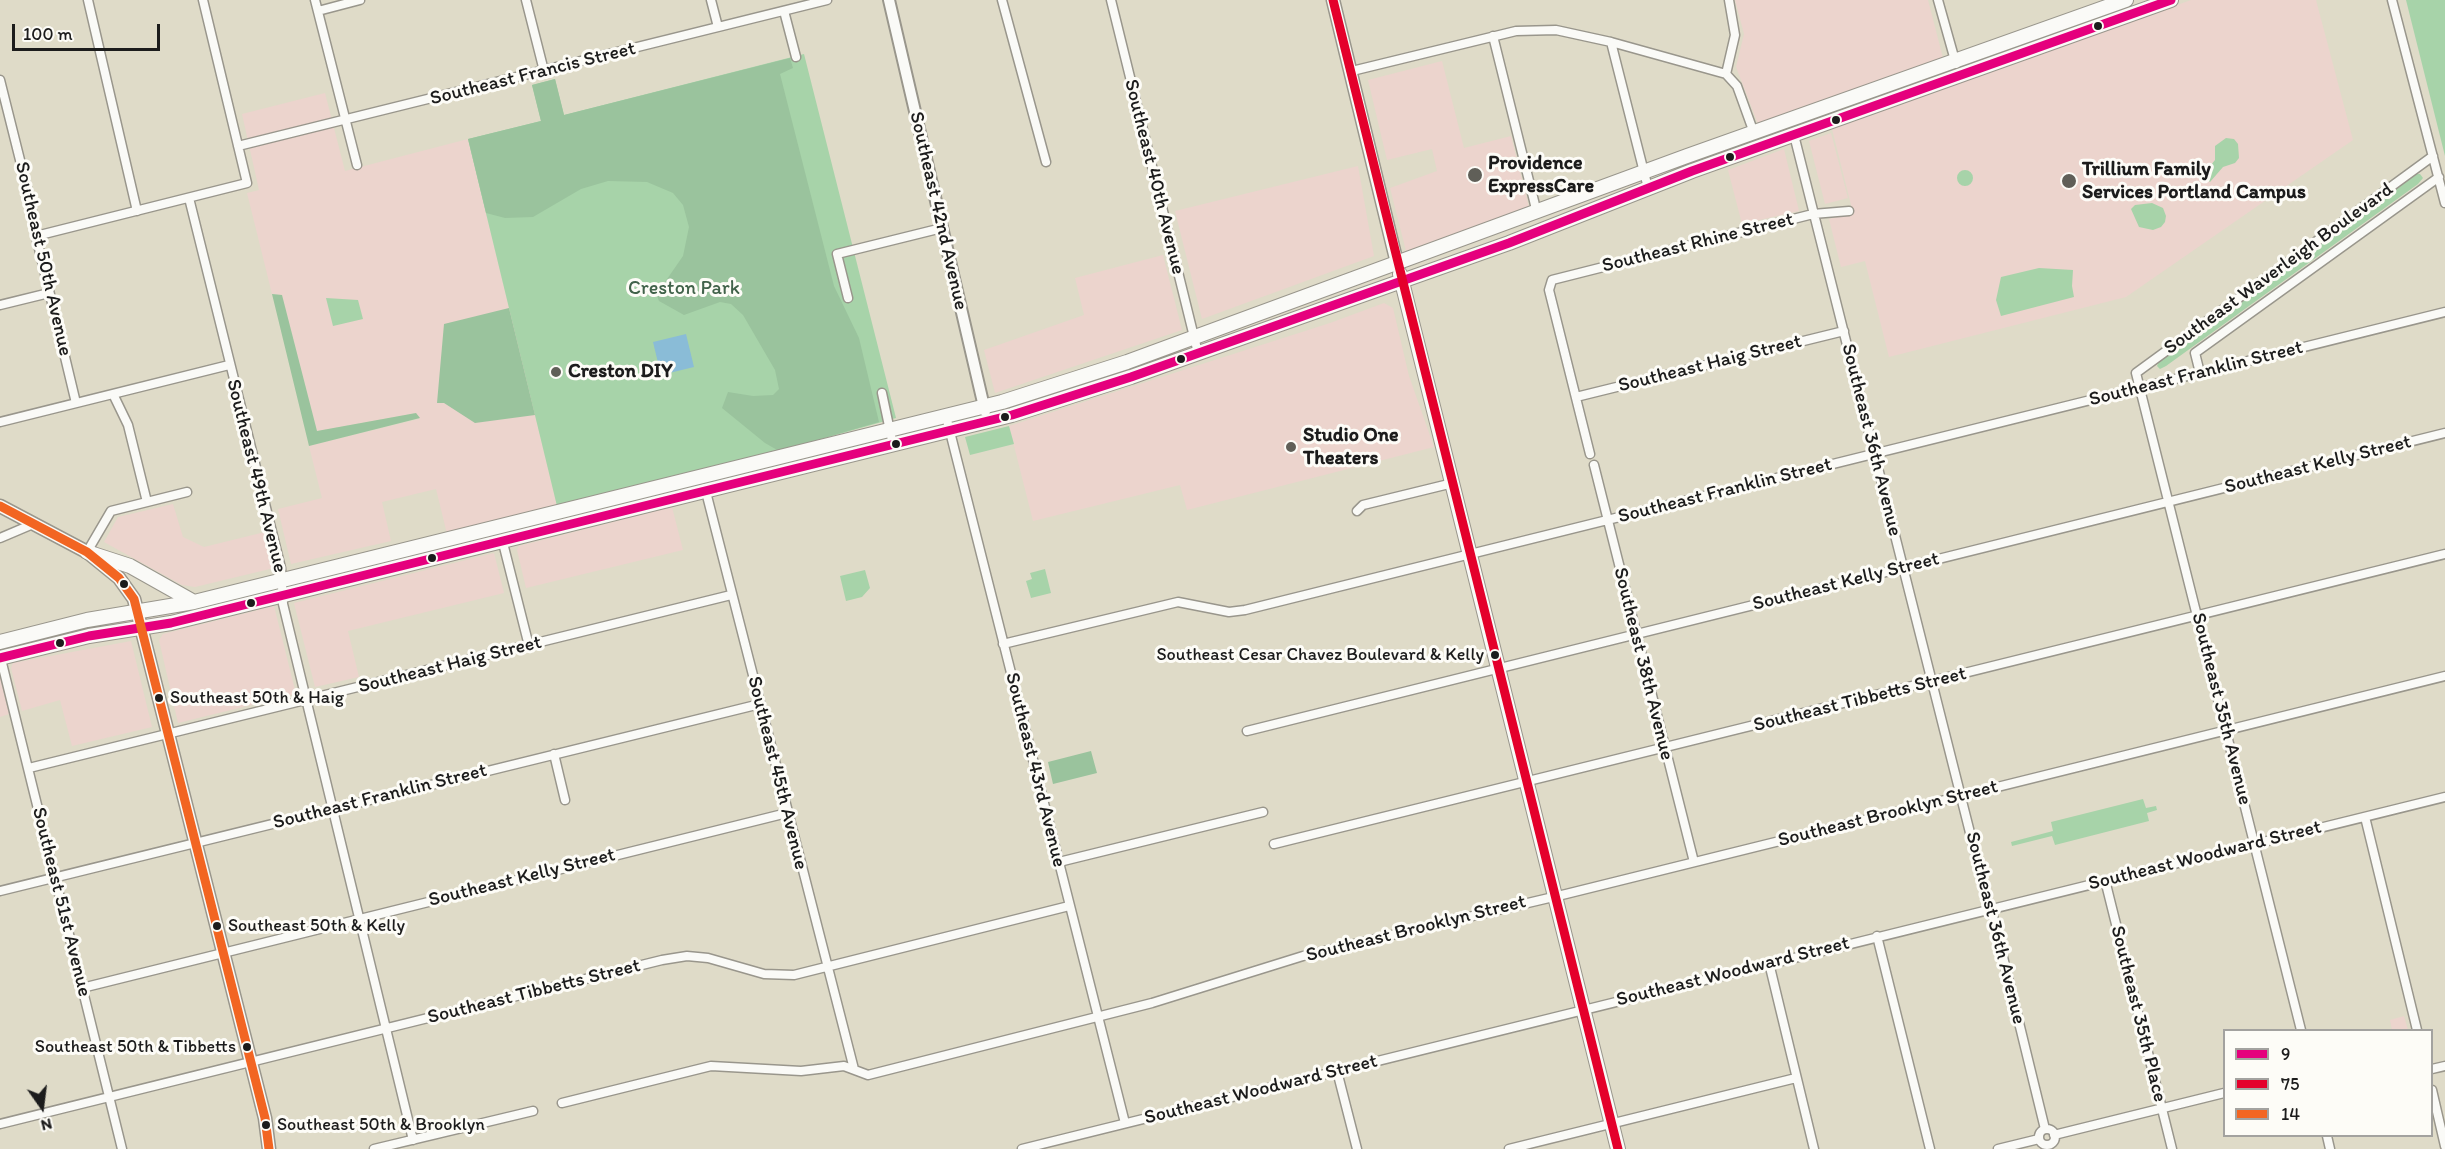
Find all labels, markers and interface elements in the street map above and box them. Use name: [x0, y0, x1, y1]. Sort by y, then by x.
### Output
scale bar: [15, 12, 164, 50]
unlabelled marker: [2092, 20, 2104, 32]
text: 100 m: [23, 23, 73, 45]
street label: Southeast Francis Street: [428, 37, 638, 111]
street label: Southeast 40th Avenue: [1118, 77, 1190, 277]
street label: Southeast 42nd Avenue: [903, 109, 973, 313]
unlabelled marker: [1830, 114, 1842, 126]
unlabelled marker: [1724, 151, 1736, 163]
place label: Providence ExpressCare: [1488, 152, 1594, 199]
place label: Trillium Family Services Portland Campus: [2082, 158, 2306, 205]
street label: Southeast 50th Avenue: [9, 159, 77, 359]
marker: Providence ExpressCare: [1466, 166, 1484, 184]
marker: Trillium Family Services Portland Campus: [2060, 172, 2078, 190]
street label: Southeast Waverleigh Boulevard: [2160, 178, 2398, 360]
street label: Southeast Rhine Street: [1600, 208, 1796, 278]
park label: Creston Park: [628, 277, 740, 301]
street label: Southeast Haig Street: [1616, 330, 1804, 398]
street label: Southeast Franklin Street: [2087, 336, 2305, 412]
street label: Southeast 36th Avenue: [1835, 341, 1907, 539]
unlabelled marker: [1175, 353, 1187, 365]
place label: Creston DIY: [568, 360, 673, 384]
marker: Creston DIY: [549, 365, 563, 379]
street label: Southeast 49th Avenue: [220, 377, 292, 575]
unlabelled marker: [999, 411, 1011, 423]
place label: Studio One Theaters: [1303, 424, 1399, 471]
street label: Southeast Kelly Street: [2222, 430, 2414, 500]
unlabelled marker: [890, 438, 902, 450]
marker: Studio One Theaters: [1284, 440, 1298, 454]
street label: Southeast Franklin Street: [1616, 453, 1834, 529]
street label: Southeast Kelly Street: [1750, 547, 1942, 617]
unlabelled marker: [426, 552, 438, 564]
street label: Southeast 38th Avenue: [1607, 565, 1679, 763]
unlabelled marker: [118, 578, 130, 590]
unlabelled marker: [245, 597, 257, 609]
street label: Southeast 35th Avenue: [2185, 610, 2257, 808]
street label: Southeast Haig Street: [356, 631, 544, 699]
unlabelled marker: [54, 637, 66, 649]
place label: Southeast Cesar Chavez Boulevard & Kelly: [1156, 644, 1484, 666]
marker: Southeast Cesar Chavez Boulevard & Kelly: [1489, 649, 1501, 661]
street label: Southeast Tibbetts Street: [1751, 662, 1969, 738]
street label: Southeast 43rd Avenue: [999, 670, 1071, 870]
street label: Southeast 45th Avenue: [741, 674, 813, 872]
place label: Southeast 50th & Haig: [170, 687, 344, 709]
marker: Southeast 50th & Haig: [153, 692, 165, 704]
street label: Southeast Franklin Street: [271, 759, 489, 835]
street label: Southeast Brooklyn Street: [1776, 775, 2000, 853]
street label: Southeast 51st Avenue: [26, 805, 96, 999]
street label: Southeast Woodward Street: [2086, 815, 2324, 897]
street label: Southeast 36th Avenue: [1959, 829, 2031, 1027]
street label: Southeast Kelly Street: [426, 843, 618, 913]
street label: Southeast Brooklyn Street: [1304, 890, 1528, 968]
place label: Southeast 50th & Kelly: [228, 915, 405, 937]
marker: Southeast 50th & Kelly: [211, 920, 223, 932]
street label: Southeast 35th Place: [2104, 923, 2172, 1105]
street label: Southeast Woodward Street: [1614, 931, 1852, 1013]
street label: Southeast Tibbetts Street: [425, 954, 643, 1030]
legend: [2223, 1029, 2433, 1137]
place label: Southeast 50th & Tibbetts: [35, 1036, 236, 1058]
marker: Southeast 50th & Tibbetts: [241, 1041, 253, 1053]
text: 9: [2281, 1043, 2290, 1065]
street label: Southeast Woodward Street: [1142, 1049, 1380, 1131]
text: 75: [2281, 1073, 2299, 1095]
north arrow: [12, 1077, 72, 1137]
text: 14: [2281, 1103, 2300, 1125]
text: N: [39, 1114, 54, 1135]
place label: Southeast 50th & Brooklyn: [277, 1114, 485, 1136]
marker: Southeast 50th & Brooklyn: [260, 1119, 272, 1131]

